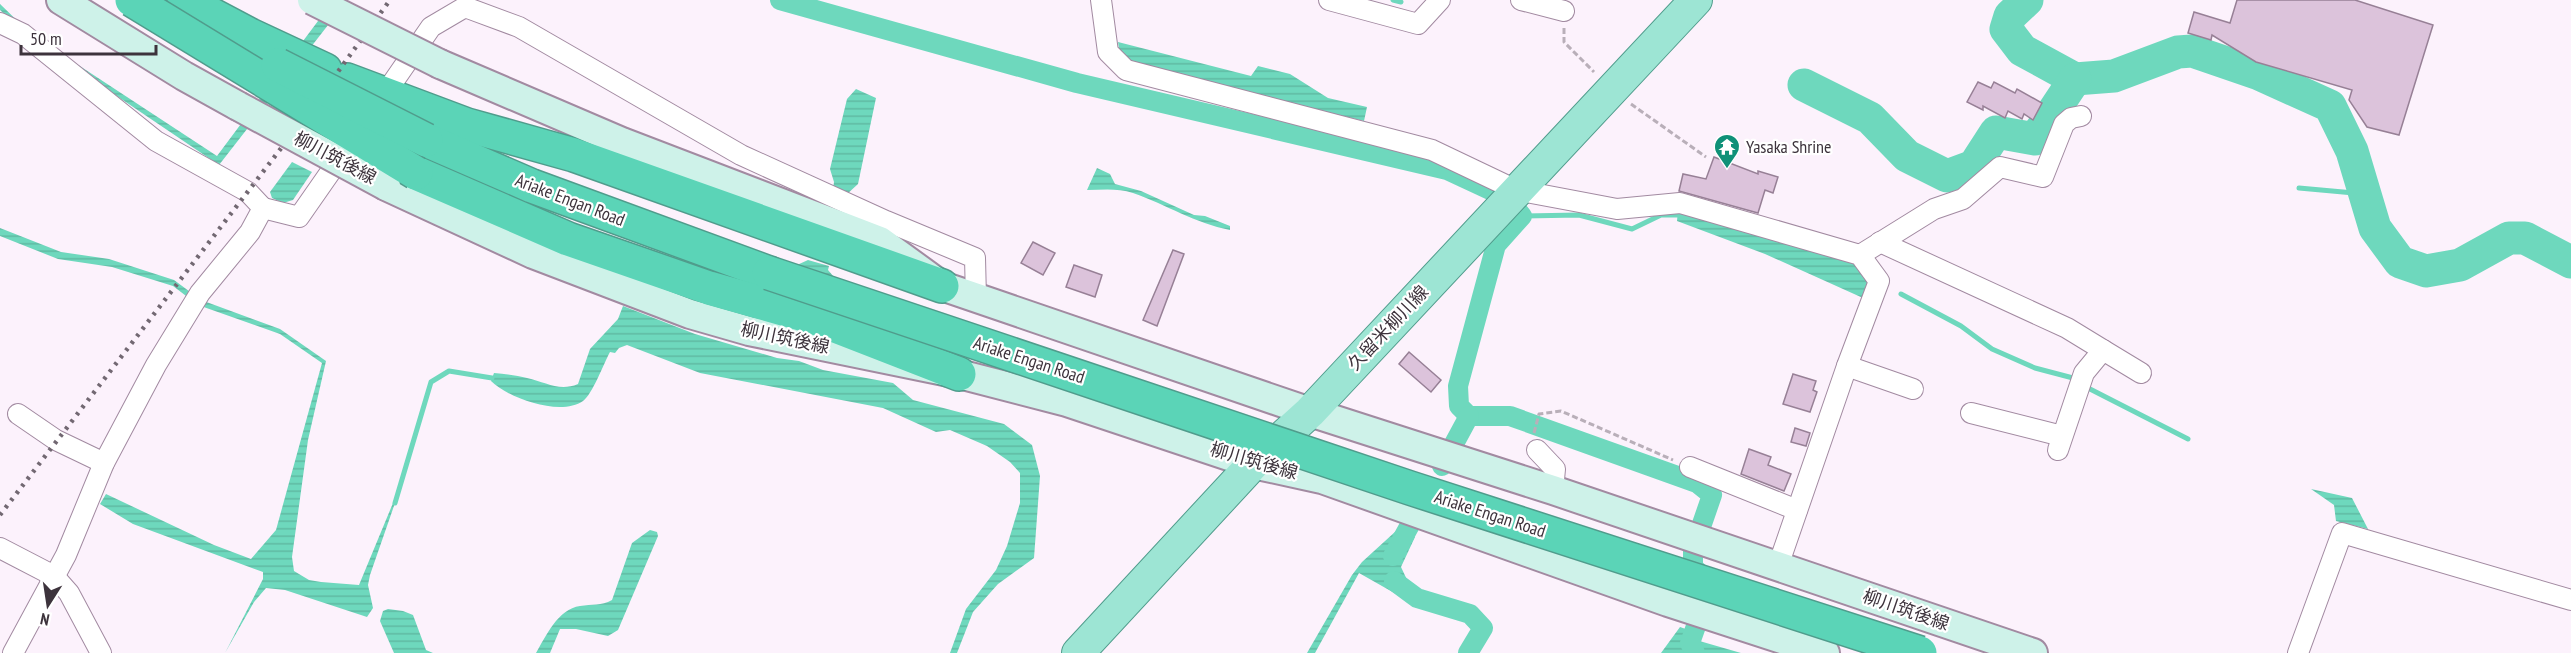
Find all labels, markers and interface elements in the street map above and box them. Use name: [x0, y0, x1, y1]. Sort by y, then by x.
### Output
scale bar: [21, 18, 156, 56]
text: 50 m: [30, 27, 62, 50]
street label: 柳川筑後線: [290, 126, 380, 189]
temple icon: Yasaka Shrine: [1712, 132, 1742, 170]
place label: Yasaka Shrine: [1746, 135, 1831, 158]
street label: Ariake Engan Road: [512, 168, 628, 231]
street label: 久留米柳川線: [1342, 280, 1433, 375]
street label: 柳川筑後線: [739, 317, 832, 358]
street label: Ariake Engan Road: [971, 331, 1088, 388]
street label: 柳川筑後線: [1208, 437, 1301, 484]
street label: Ariake Engan Road: [1432, 485, 1549, 542]
north arrow: [18, 575, 78, 635]
street label: 柳川筑後線: [1860, 584, 1952, 635]
text: N: [39, 609, 51, 630]

